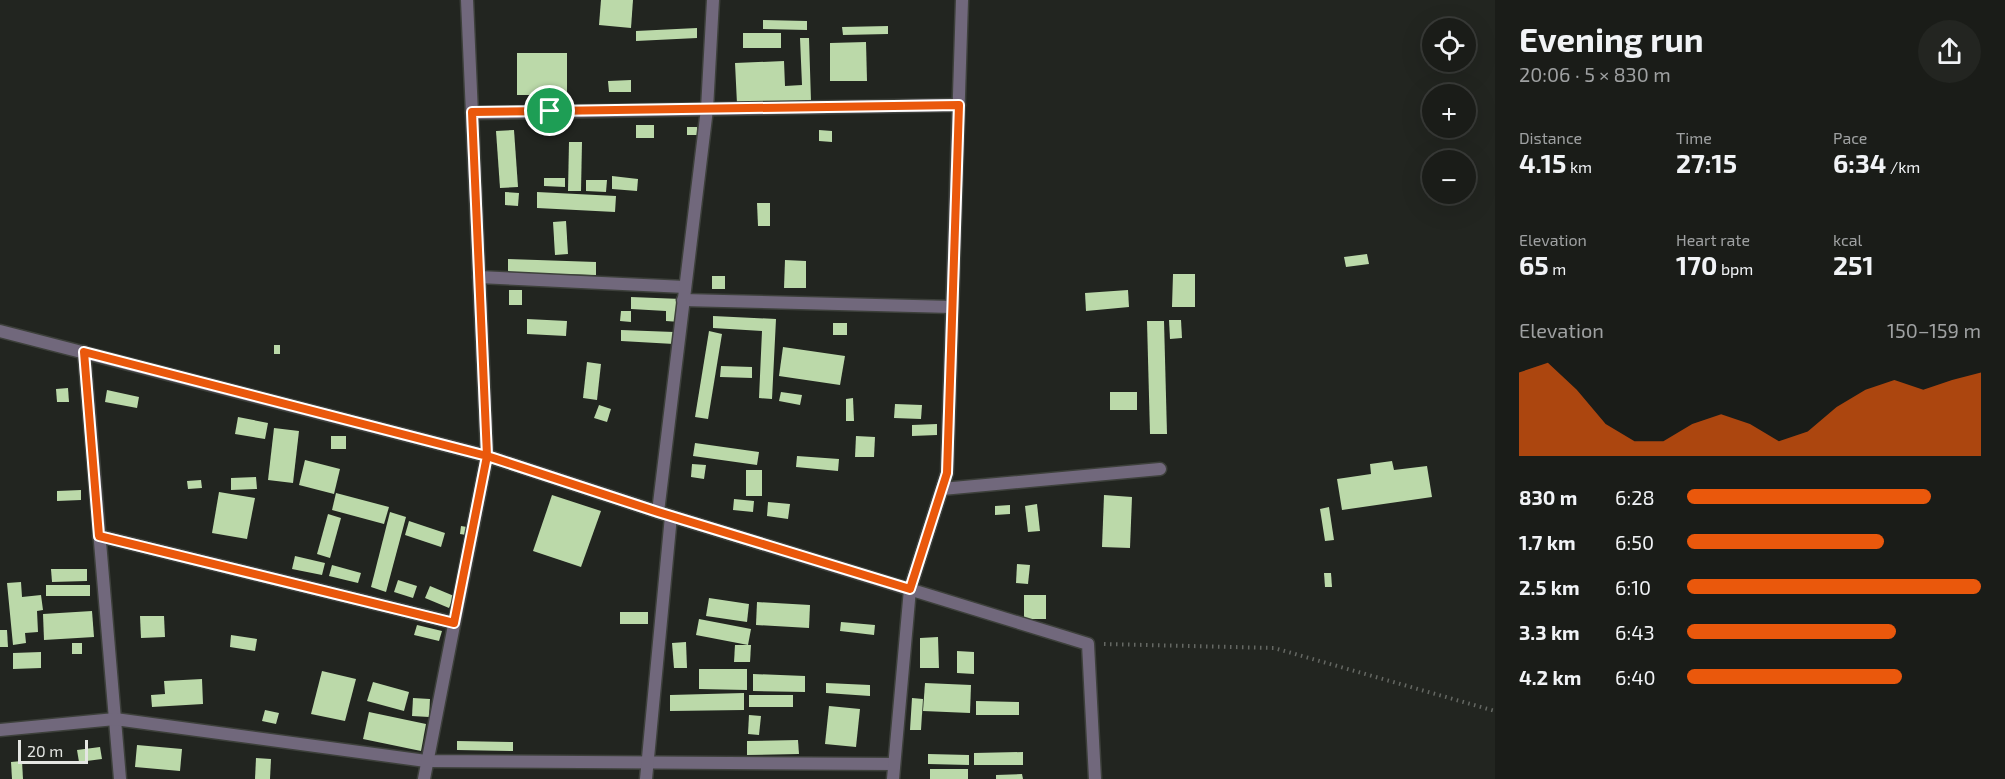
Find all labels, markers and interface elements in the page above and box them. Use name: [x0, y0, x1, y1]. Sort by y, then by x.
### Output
map controls: [1422, 18, 1476, 204]
button: locate: [1422, 18, 1476, 72]
text: Evening run: [1519, 19, 1704, 59]
button: share: [1918, 20, 1981, 83]
text: 20:06 · 5 × 830 m: [1519, 62, 1671, 86]
button: +: [1422, 84, 1476, 138]
pin: [524, 85, 575, 136]
icon: arrive: [533, 94, 566, 127]
text: Distance: [1519, 128, 1582, 147]
text: Time: [1676, 128, 1712, 147]
text: Pace: [1833, 128, 1867, 147]
text: 4.15: [1519, 147, 1566, 178]
text: 27:15: [1676, 147, 1737, 178]
text: 6:34: [1833, 147, 1886, 178]
button: −: [1422, 150, 1476, 204]
text: km: [1566, 157, 1592, 176]
text: /km: [1886, 157, 1920, 176]
text: Elevation: [1519, 230, 1587, 249]
text: Heart rate: [1676, 230, 1750, 249]
text: kcal: [1833, 230, 1862, 249]
text: 65: [1519, 249, 1549, 280]
text: 170: [1676, 249, 1717, 280]
text: 251: [1833, 249, 1874, 280]
text: m: [1549, 259, 1566, 278]
text: bpm: [1717, 259, 1753, 278]
text: Elevation: [1519, 318, 1604, 342]
text: 150–159 m: [1887, 318, 1981, 342]
text: 830 m: [1519, 485, 1577, 509]
text: 6:28: [1615, 485, 1655, 509]
text: 1.7 km: [1519, 530, 1576, 554]
text: 6:50: [1615, 530, 1654, 554]
text: 2.5 km: [1519, 575, 1580, 599]
text: 6:10: [1615, 575, 1651, 599]
text: 3.3 km: [1519, 620, 1580, 644]
text: 6:43: [1615, 620, 1655, 644]
text: 4.2 km: [1519, 665, 1581, 689]
text: 6:40: [1615, 665, 1656, 689]
scale bar: [18, 737, 88, 764]
text: 20 m: [27, 741, 63, 760]

